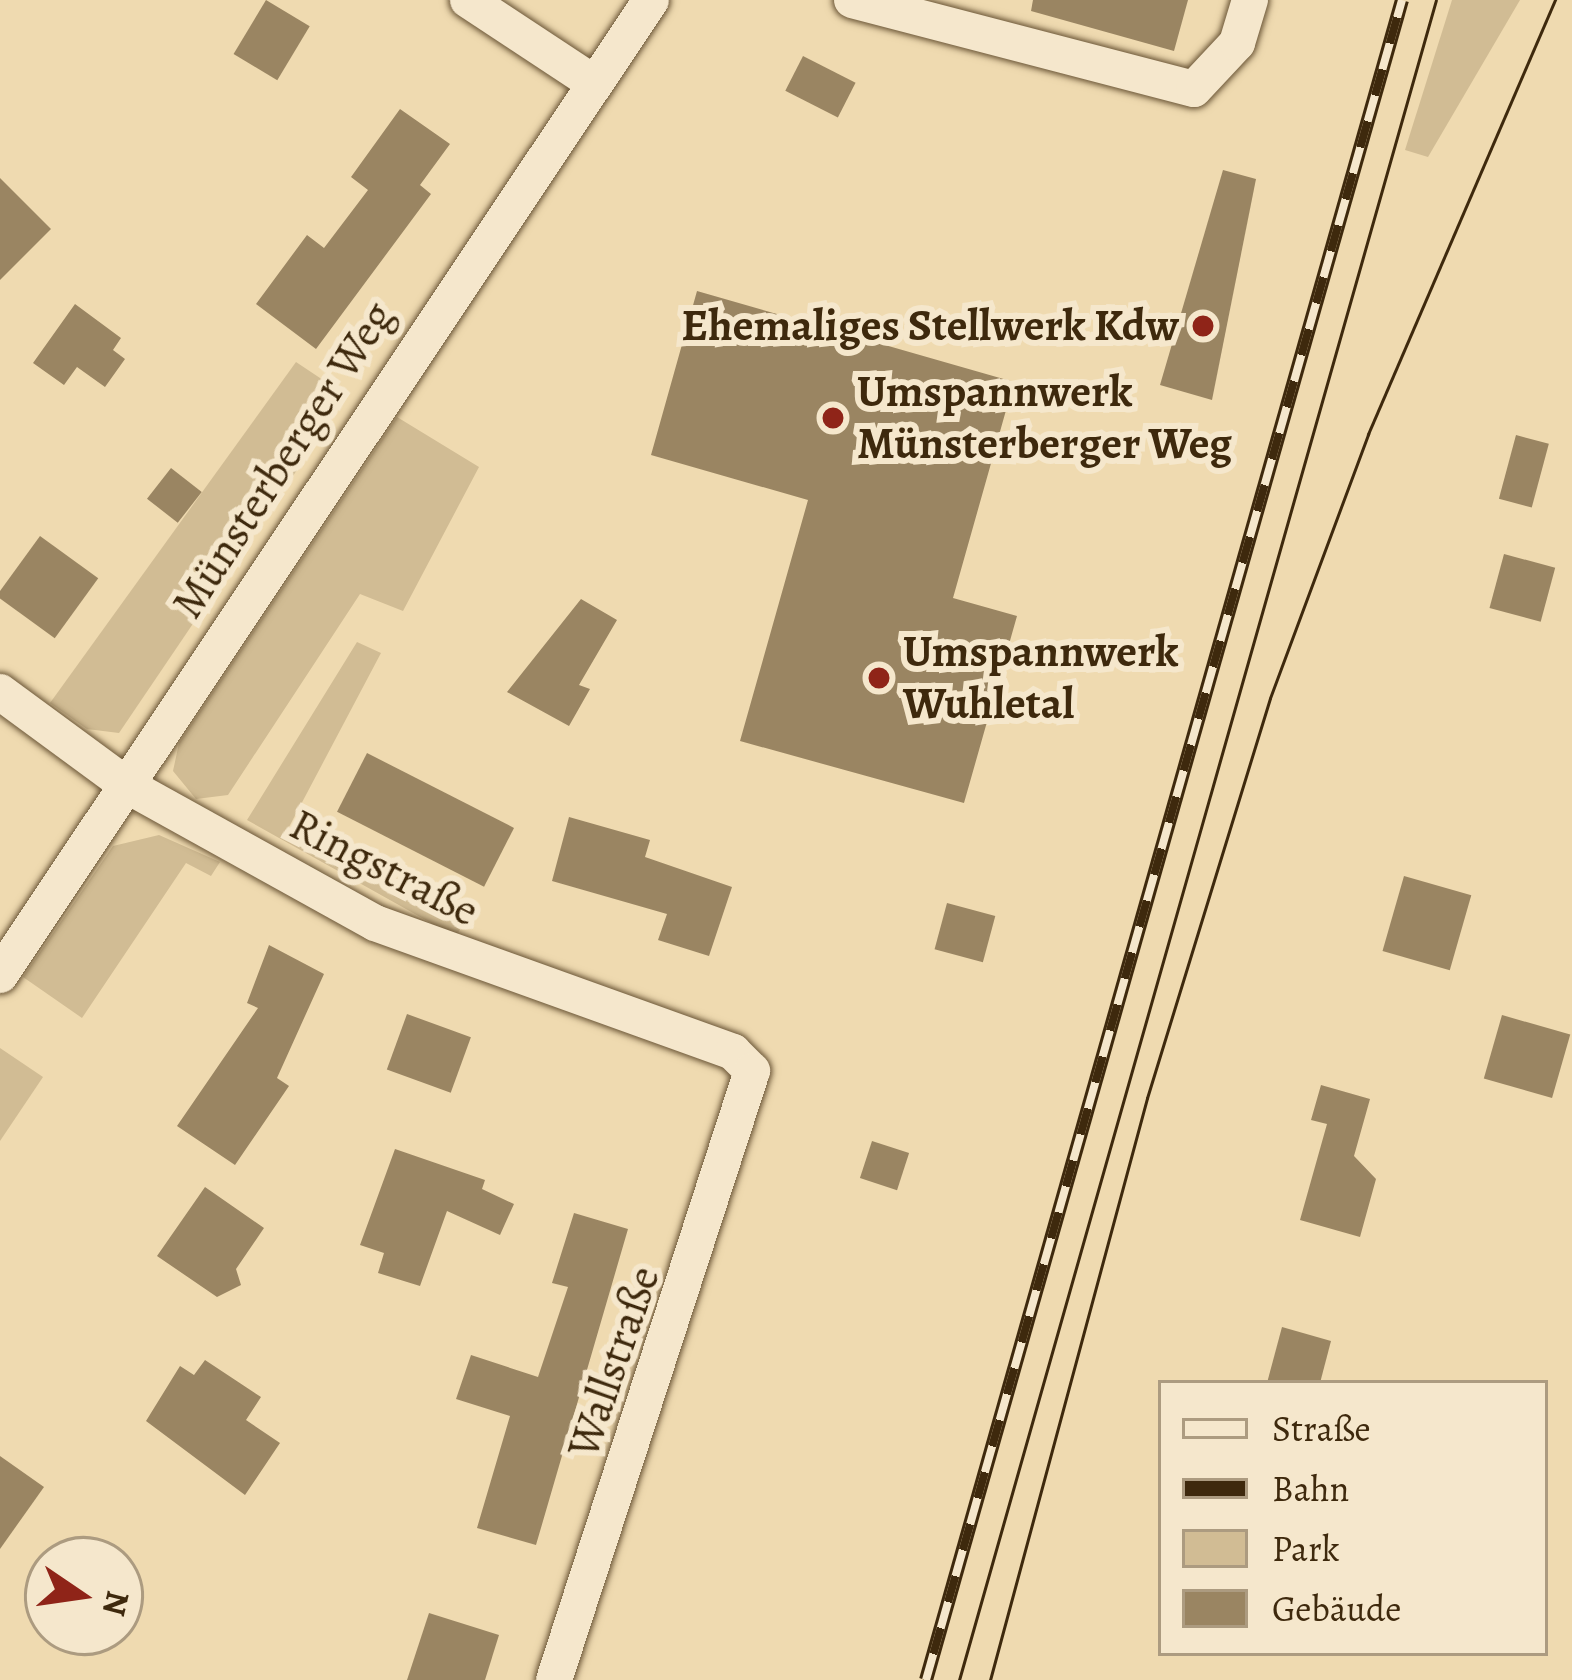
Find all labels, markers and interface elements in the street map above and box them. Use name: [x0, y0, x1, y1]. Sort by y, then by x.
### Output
street label: Münsterberger Weg: [161, 292, 405, 628]
place label: Ehemaliges Stellwerk Kdw: [681, 299, 1179, 353]
marker: Ehemaliges Stellwerk Kdw: [1190, 313, 1216, 339]
place label: Umspannwerk Münsterberger Weg: [857, 365, 1232, 471]
marker: Umspannwerk Münsterberger Weg: [820, 405, 846, 431]
place label: Umspannwerk Wuhletal: [903, 625, 1178, 731]
marker: Umspannwerk Wuhletal: [866, 665, 892, 691]
street label: Ringstraße: [281, 798, 487, 938]
street label: Wallstraße: [556, 1259, 672, 1465]
legend: [1158, 1380, 1548, 1656]
text: Straße: [1272, 1404, 1371, 1453]
text: Bahn: [1272, 1464, 1349, 1513]
text: Park: [1272, 1524, 1340, 1573]
north arrow: [24, 1536, 144, 1656]
text: Gebäude: [1272, 1584, 1401, 1633]
text: N: [92, 1587, 141, 1620]

